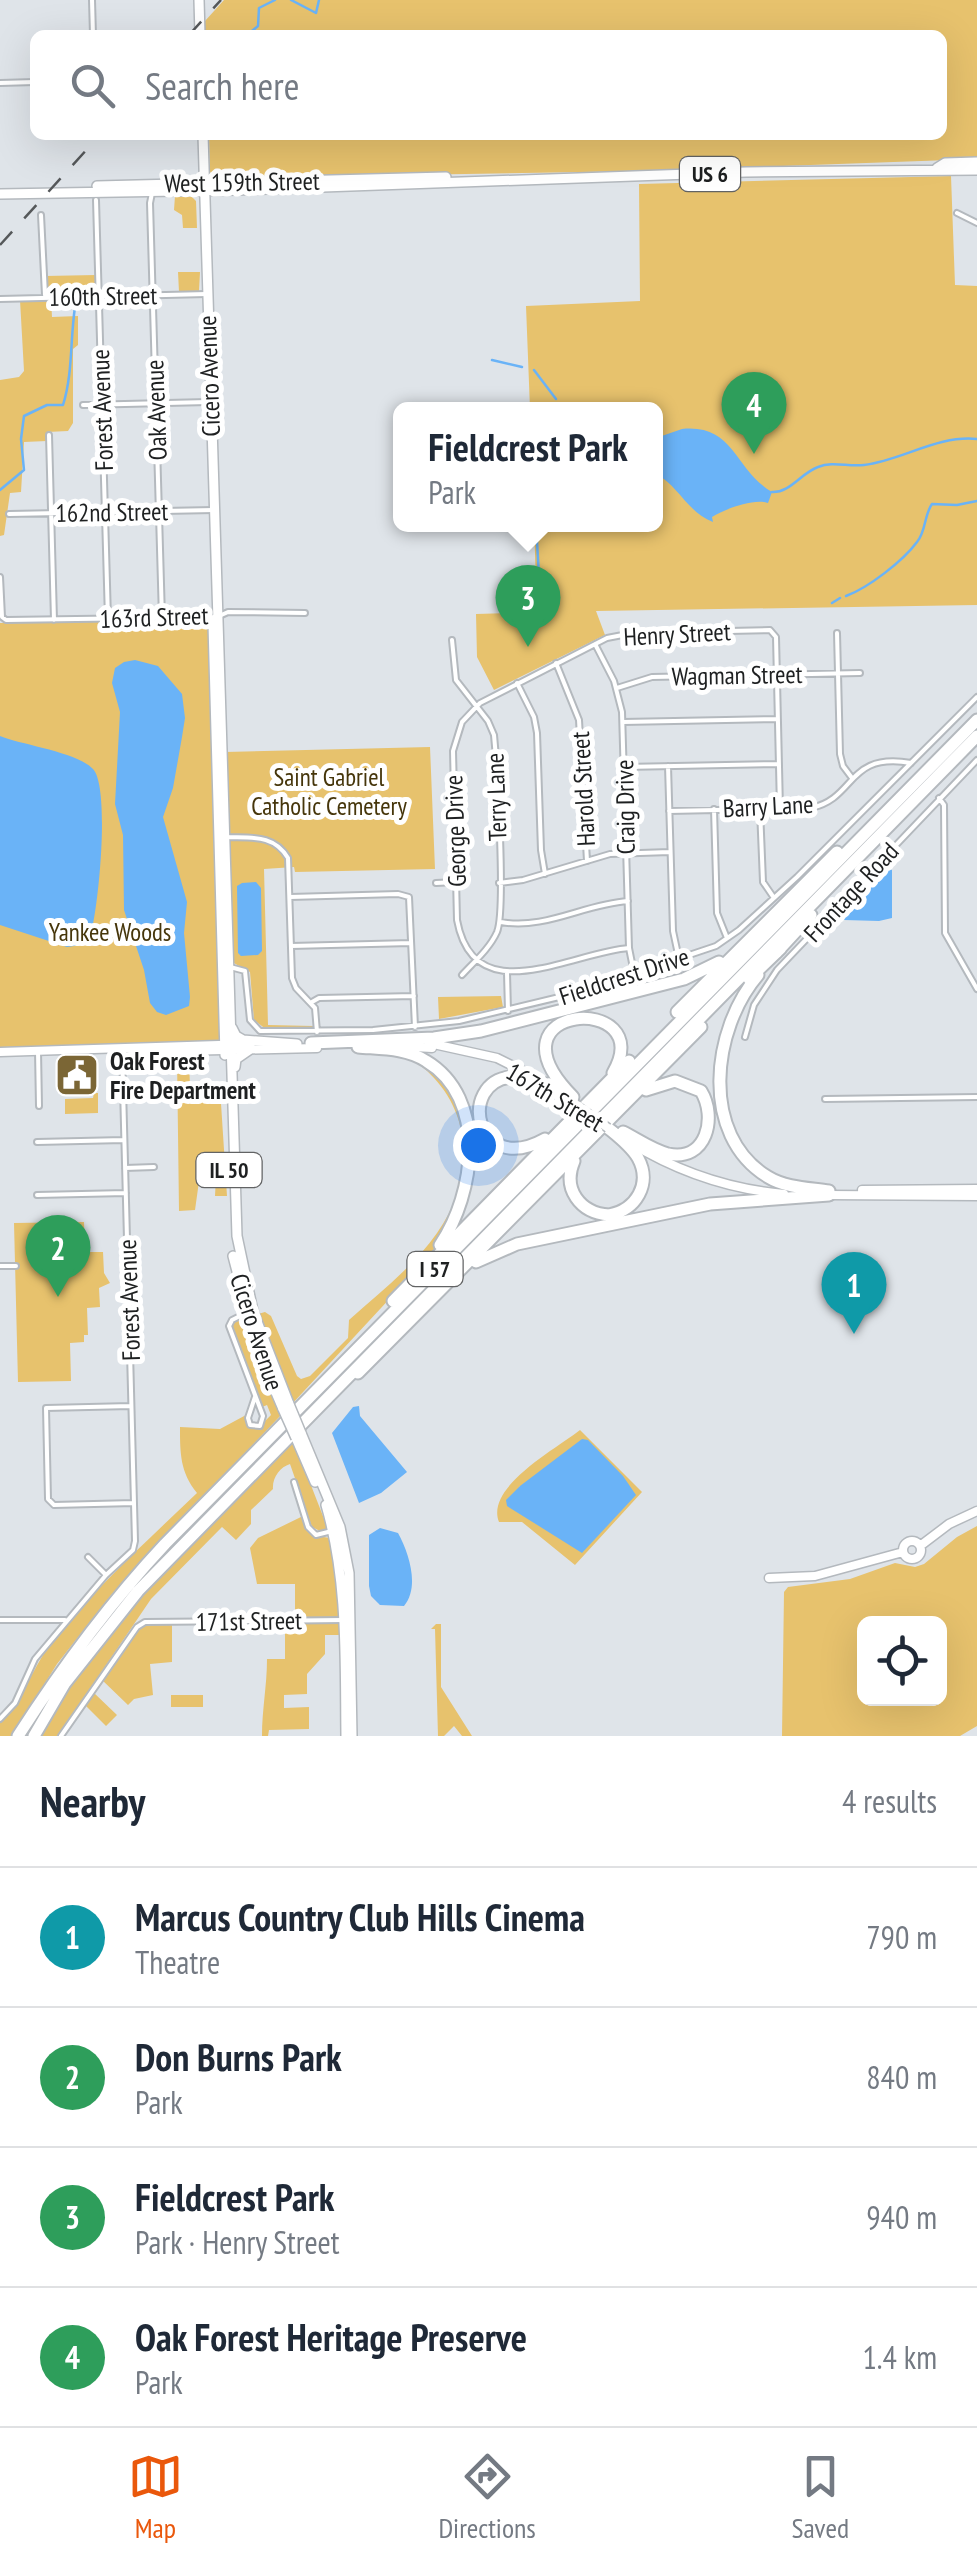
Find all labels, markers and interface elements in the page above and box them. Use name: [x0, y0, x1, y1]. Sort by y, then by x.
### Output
search box: [30, 30, 947, 140]
icon: search: [65, 58, 120, 113]
text: Search here: [145, 61, 299, 110]
road number: US 6: [680, 157, 740, 191]
street label: West 159th Street: [164, 165, 320, 199]
street label: 160th Street: [48, 279, 158, 313]
street label: Cicero Avenue: [191, 315, 227, 437]
street label: Forest Avenue: [84, 349, 120, 471]
street label: Oak Avenue: [138, 359, 174, 461]
pin: 4: [722, 372, 786, 454]
popup: [393, 402, 663, 532]
text: Fieldcrest Park: [428, 422, 628, 471]
text: Park: [428, 471, 476, 513]
street label: 162nd Street: [55, 495, 169, 529]
pin: 3: [496, 564, 560, 647]
street label: 163rd Street: [99, 599, 209, 635]
street label: Henry Street: [623, 615, 732, 653]
street label: Wagman Street: [671, 658, 803, 692]
street label: Harold Street: [564, 731, 602, 847]
street label: Terry Lane: [478, 752, 514, 842]
street label: Craig Drive: [608, 759, 642, 855]
park label: Saint Gabriel Catholic Cemetery: [251, 761, 407, 822]
street label: George Drive: [437, 775, 473, 887]
street label: Barry Lane: [722, 788, 814, 824]
street label: Frontage Road: [797, 835, 905, 949]
park label: Yankee Woods: [49, 916, 171, 948]
street label: Fieldcrest Drive: [555, 940, 693, 1012]
place label: Oak Forest Fire Department: [110, 1045, 257, 1106]
public building icon: Oak Forest Fire Department: [54, 1052, 100, 1098]
street label: 167th Street: [500, 1055, 610, 1139]
your location: [453, 1120, 504, 1171]
road number: IL 50: [196, 1153, 262, 1187]
pin: 2: [26, 1214, 90, 1297]
street label: Forest Avenue: [111, 1239, 147, 1361]
road number: I 57: [408, 1252, 462, 1286]
pin: 1: [822, 1252, 886, 1334]
street label: Cicero Avenue: [223, 1269, 291, 1395]
street label: 171st Street: [196, 1604, 302, 1638]
map controls: [857, 1616, 947, 1706]
button: locate: [857, 1616, 947, 1706]
text: Nearby: [40, 1774, 145, 1829]
text: 4 results: [842, 1780, 937, 1822]
text: Marcus Country Club Hills Cinema: [135, 1892, 585, 1941]
text: 1: [65, 1916, 80, 1958]
text: 790 m: [866, 1916, 937, 1958]
text: Theatre: [135, 1941, 220, 1983]
text: Don Burns Park: [135, 2032, 342, 2081]
text: 2: [65, 2056, 80, 2098]
text: 840 m: [866, 2056, 937, 2098]
text: Park: [135, 2081, 183, 2123]
text: Fieldcrest Park: [135, 2172, 334, 2221]
text: 3: [65, 2196, 80, 2238]
text: 940 m: [866, 2196, 937, 2238]
text: Park · Henry Street: [135, 2221, 339, 2263]
text: Oak Forest Heritage Preserve: [135, 2312, 527, 2361]
text: 4: [65, 2336, 80, 2378]
text: 1.4 km: [862, 2336, 937, 2378]
text: Park: [135, 2361, 183, 2403]
tab: Map: [128, 2449, 183, 2546]
tab: Directions: [438, 2449, 536, 2546]
tab: Saved: [791, 2449, 849, 2546]

